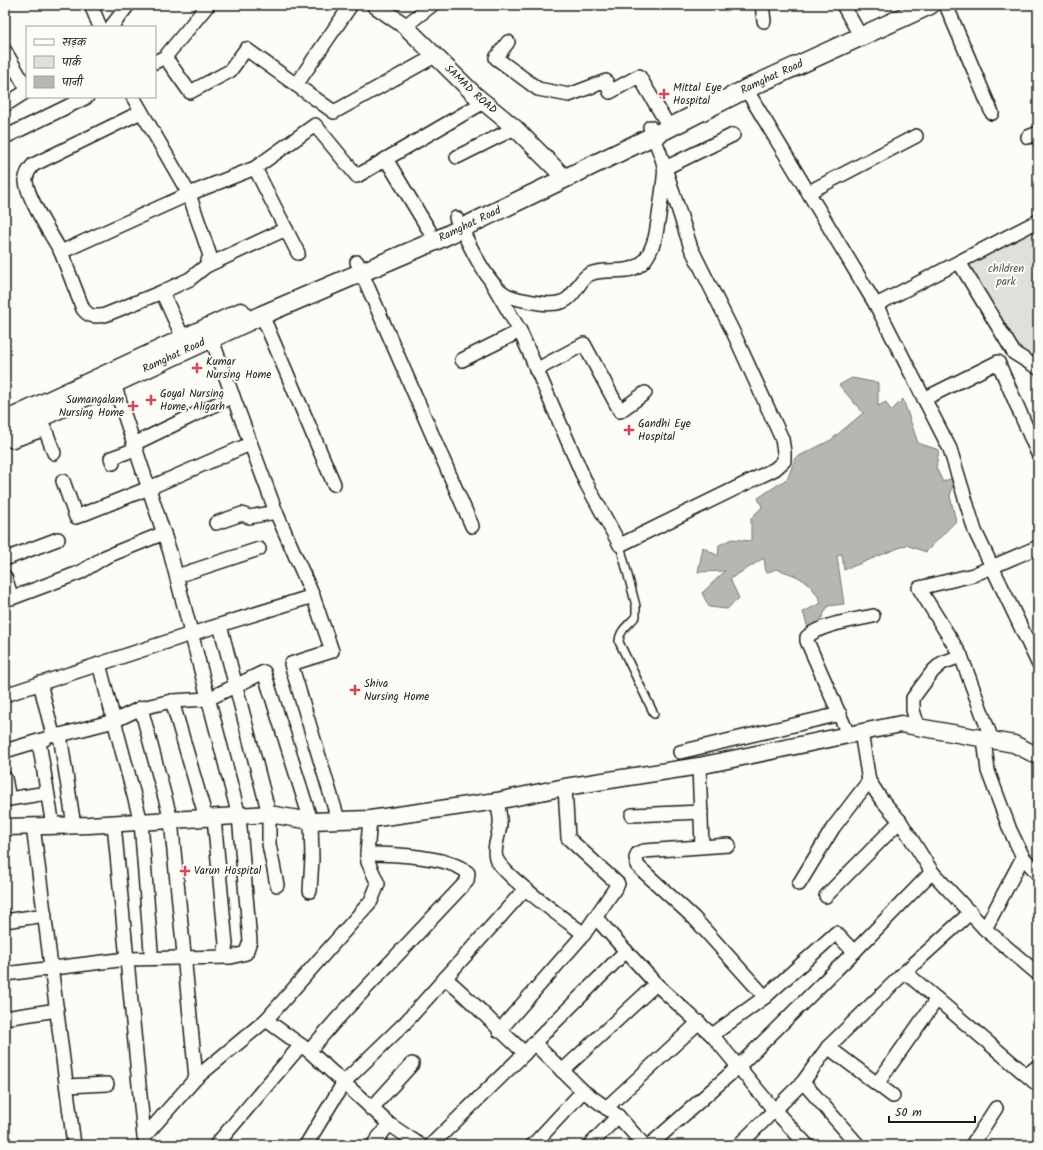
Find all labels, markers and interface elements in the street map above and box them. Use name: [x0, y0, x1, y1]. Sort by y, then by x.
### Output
legend: [26, 26, 156, 98]
text: सड़क: [62, 33, 88, 52]
text: पार्क: [61, 53, 83, 72]
street label: Ramghat Road: [737, 55, 807, 99]
street label: SAMAD ROAD: [440, 60, 501, 119]
text: पानी: [61, 73, 85, 92]
place label: Mittal Eye Hospital: [673, 79, 722, 110]
marker: Mittal Eye Hospital: [658, 88, 670, 100]
street label: Ramghat Road: [435, 201, 505, 247]
park label: children park: [988, 260, 1024, 291]
street label: Ramghat Road: [139, 333, 209, 378]
place label: Kumar Nursing Home: [206, 353, 271, 384]
marker: Kumar Nursing Home: [191, 362, 203, 374]
place label: Goyal Nursing Home, Aligarh: [160, 385, 225, 416]
place label: Sumangalam Nursing Home: [59, 391, 124, 422]
marker: Goyal Nursing Home, Aligarh: [145, 394, 157, 406]
marker: Sumangalam Nursing Home: [127, 400, 139, 412]
place label: Gandhi Eye Hospital: [638, 415, 691, 446]
marker: Gandhi Eye Hospital: [623, 424, 635, 436]
place label: Shiva Nursing Home: [364, 675, 429, 706]
marker: Shiva Nursing Home: [349, 684, 361, 696]
place label: Varun Hospital: [194, 862, 262, 880]
marker: Varun Hospital: [179, 865, 191, 877]
scale bar: [889, 1098, 975, 1124]
text: 50 m: [895, 1103, 922, 1122]

